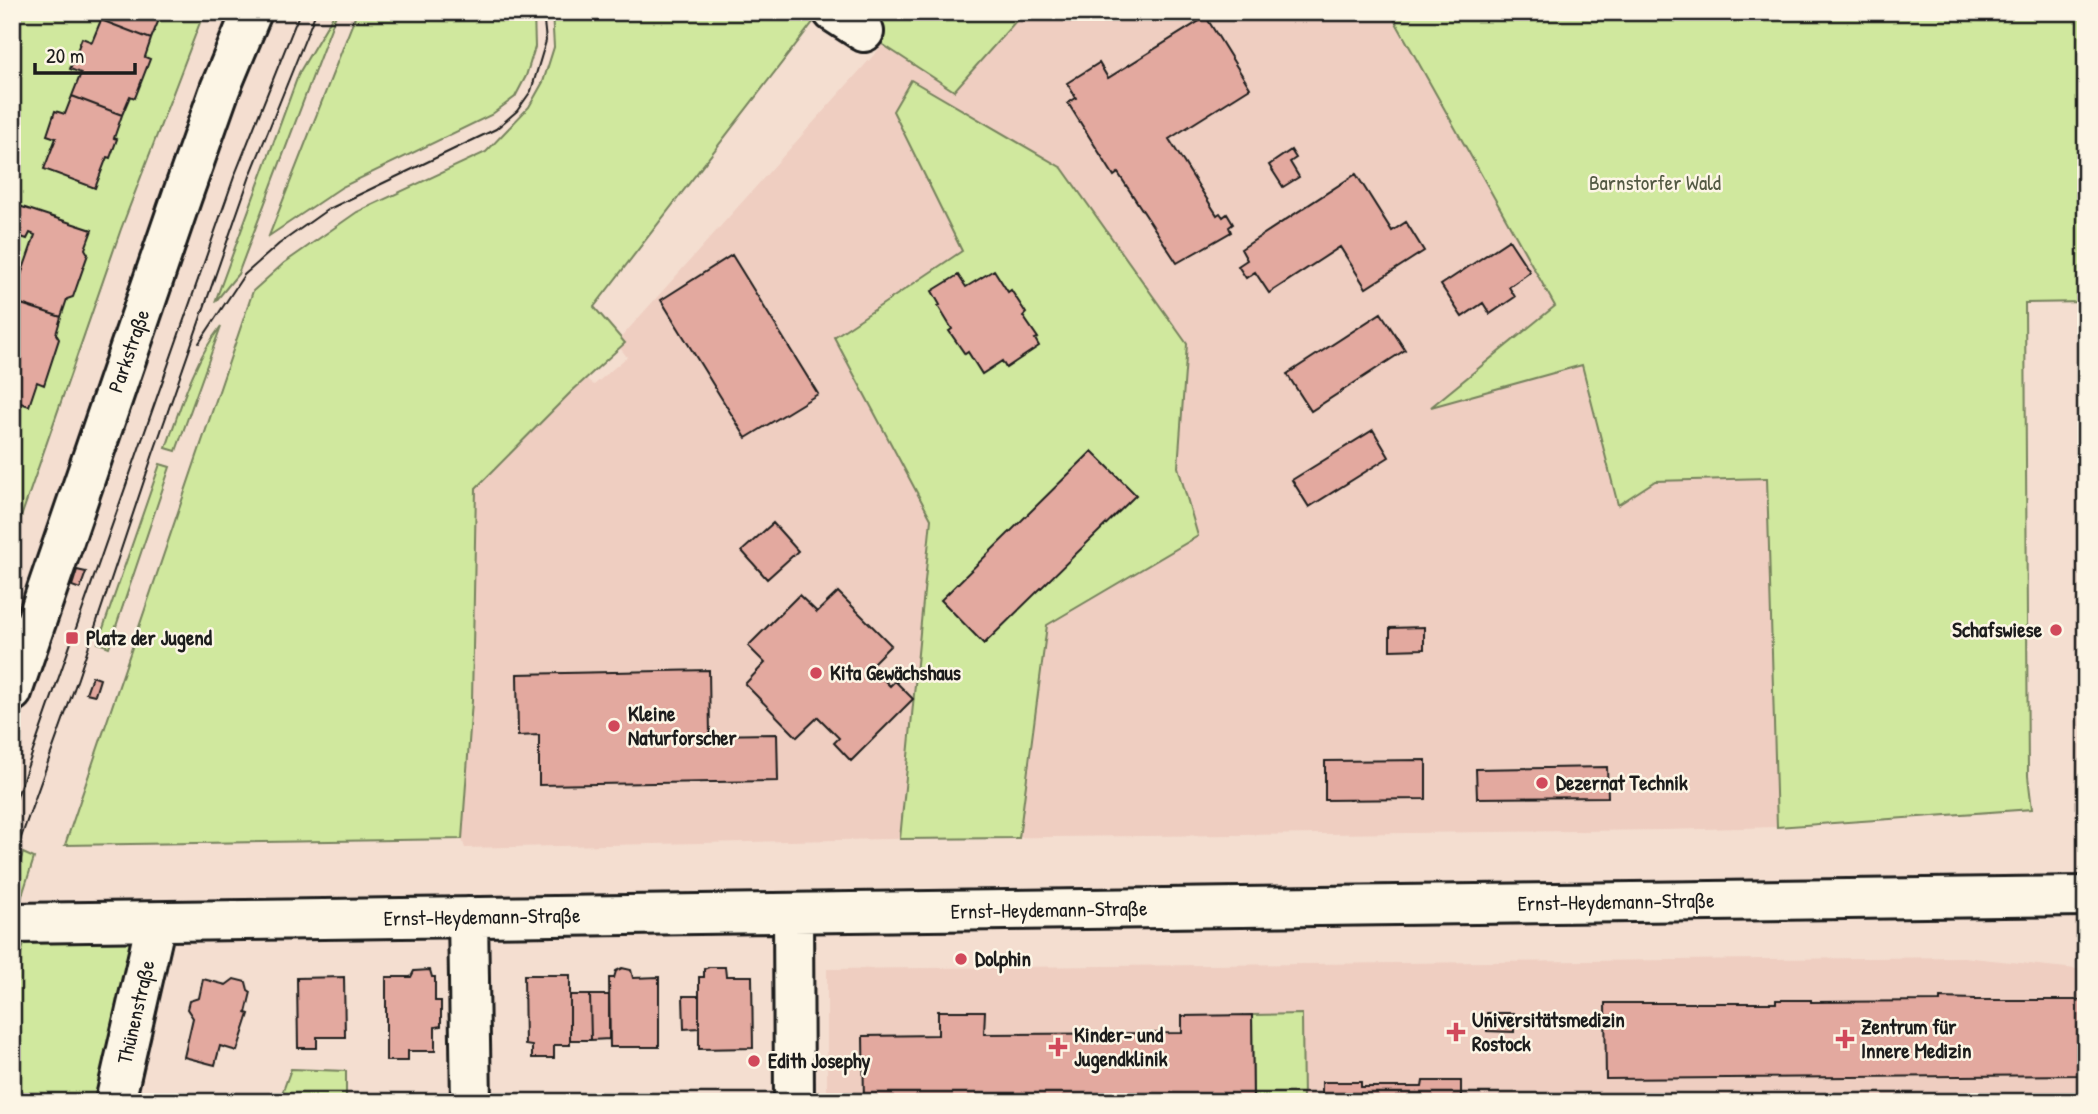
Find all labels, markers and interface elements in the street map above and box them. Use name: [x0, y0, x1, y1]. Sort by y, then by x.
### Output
scale bar: [35, 32, 135, 76]
text: 20 m: [46, 41, 84, 70]
park label: Barnstorfer Wald: [1589, 168, 1721, 197]
street label: Parkstraße: [101, 305, 156, 396]
place label: Schafswiese: [1952, 615, 2043, 644]
marker: Schafswiese: [2048, 622, 2064, 638]
place label: Platz der Jugend: [86, 623, 213, 653]
marker: Platz der Jugend: [64, 630, 80, 646]
place label: Kita Gewächshaus: [830, 658, 961, 687]
marker: Kita Gewächshaus: [808, 665, 824, 681]
place label: Kleine Naturforscher: [628, 699, 738, 752]
marker: Kleine Naturforscher: [606, 718, 622, 734]
place label: Dezernat Technik: [1556, 768, 1688, 797]
marker: Dezernat Technik: [1534, 775, 1550, 791]
street label: Ernst-Heydemann-Straße: [1517, 885, 1715, 918]
street label: Ernst-Heydemann-Straße: [950, 893, 1148, 926]
street label: Ernst-Heydemann-Straße: [383, 900, 581, 933]
place label: Dolphin: [975, 944, 1031, 974]
marker: Dolphin: [953, 951, 969, 967]
street label: Thünenstraße: [110, 957, 162, 1067]
place label: Universitätsmedizin Rostock: [1472, 1005, 1625, 1058]
place label: Zentrum für Innere Medizin: [1861, 1012, 1971, 1065]
place label: Kinder- und Jugendklinik: [1074, 1020, 1168, 1074]
marker: Universitätsmedizin Rostock: [1446, 1022, 1466, 1042]
marker: Zentrum für Innere Medizin: [1835, 1029, 1855, 1049]
marker: Kinder- und Jugendklinik: [1048, 1037, 1068, 1057]
place label: Edith Josephy: [768, 1046, 871, 1076]
marker: Edith Josephy: [746, 1053, 762, 1069]

